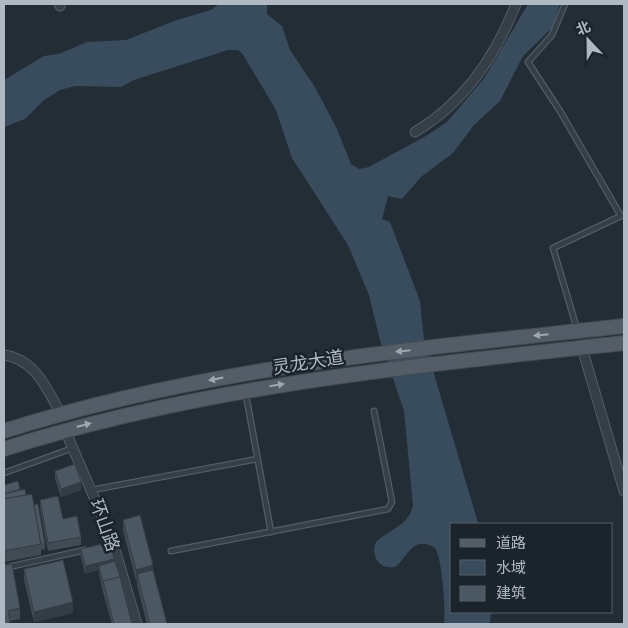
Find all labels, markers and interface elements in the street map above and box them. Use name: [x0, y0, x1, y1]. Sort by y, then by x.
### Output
north arrow: [563, 15, 613, 65]
text: 北: [573, 17, 593, 39]
one-way arrow: [533, 331, 549, 339]
street label: 灵龙大道: [271, 345, 345, 379]
one-way arrow: [394, 347, 410, 355]
one-way arrow: [208, 376, 224, 384]
one-way arrow: [270, 381, 286, 389]
one-way arrow: [77, 421, 92, 429]
street label: 环山路: [85, 496, 125, 554]
legend: [450, 523, 613, 613]
text: 道路: [496, 533, 526, 552]
text: 水域: [496, 558, 526, 577]
text: 建筑: [496, 583, 526, 602]

